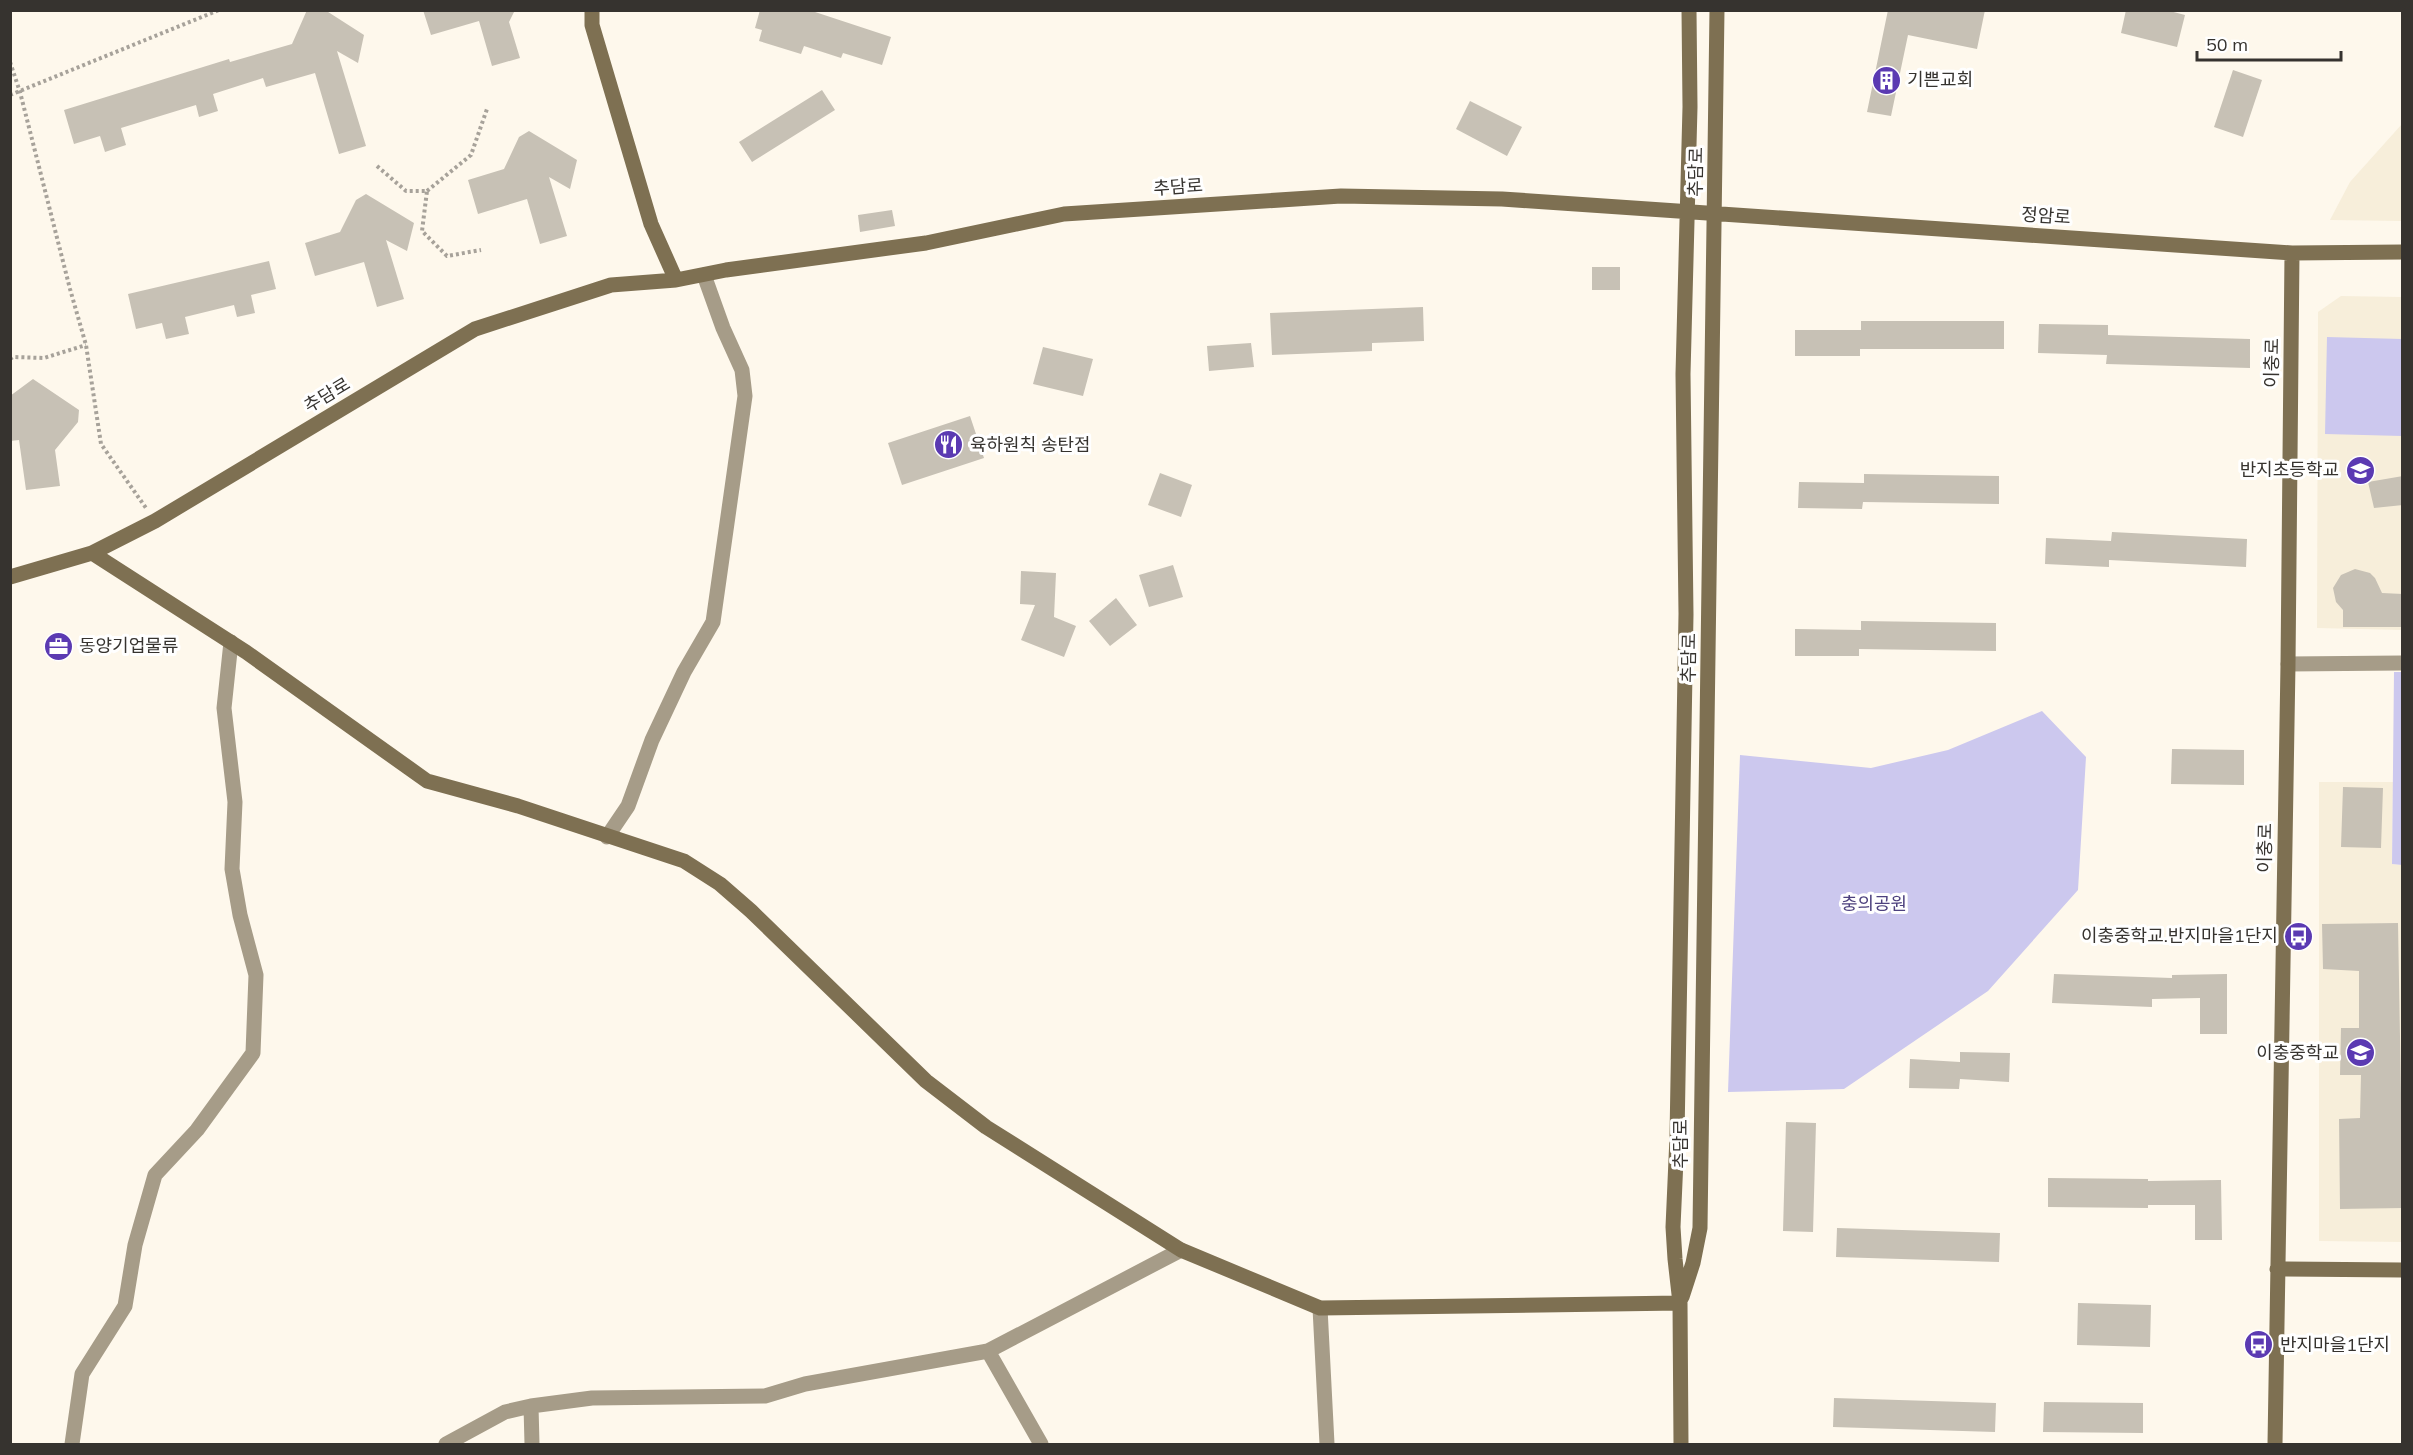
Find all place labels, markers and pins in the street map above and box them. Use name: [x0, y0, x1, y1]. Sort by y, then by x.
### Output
building icon: 기쁜교회: [1870, 64, 1902, 96]
place label: 기쁜교회: [1907, 68, 1973, 91]
restaurant icon: 육하원칙 송탄점: [933, 429, 965, 461]
place label: 육하원칙 송탄점: [970, 433, 1091, 456]
school or university icon: 반지초등학교: [2344, 454, 2376, 486]
place label: 반지초등학교: [2240, 458, 2339, 481]
office icon: 동양기업물류: [42, 630, 74, 662]
place label: 동양기업물류: [79, 634, 178, 657]
bus stop icon: 이충중학교.반지마을1단지: [2283, 920, 2315, 952]
place label: 이충중학교.반지마을1단지: [2081, 924, 2278, 947]
school or university icon: 이충중학교: [2344, 1037, 2376, 1069]
place label: 이충중학교: [2256, 1041, 2339, 1064]
bus stop icon: 반지마을1단지: [2243, 1329, 2275, 1361]
place label: 반지마을1단지: [2280, 1333, 2390, 1356]

